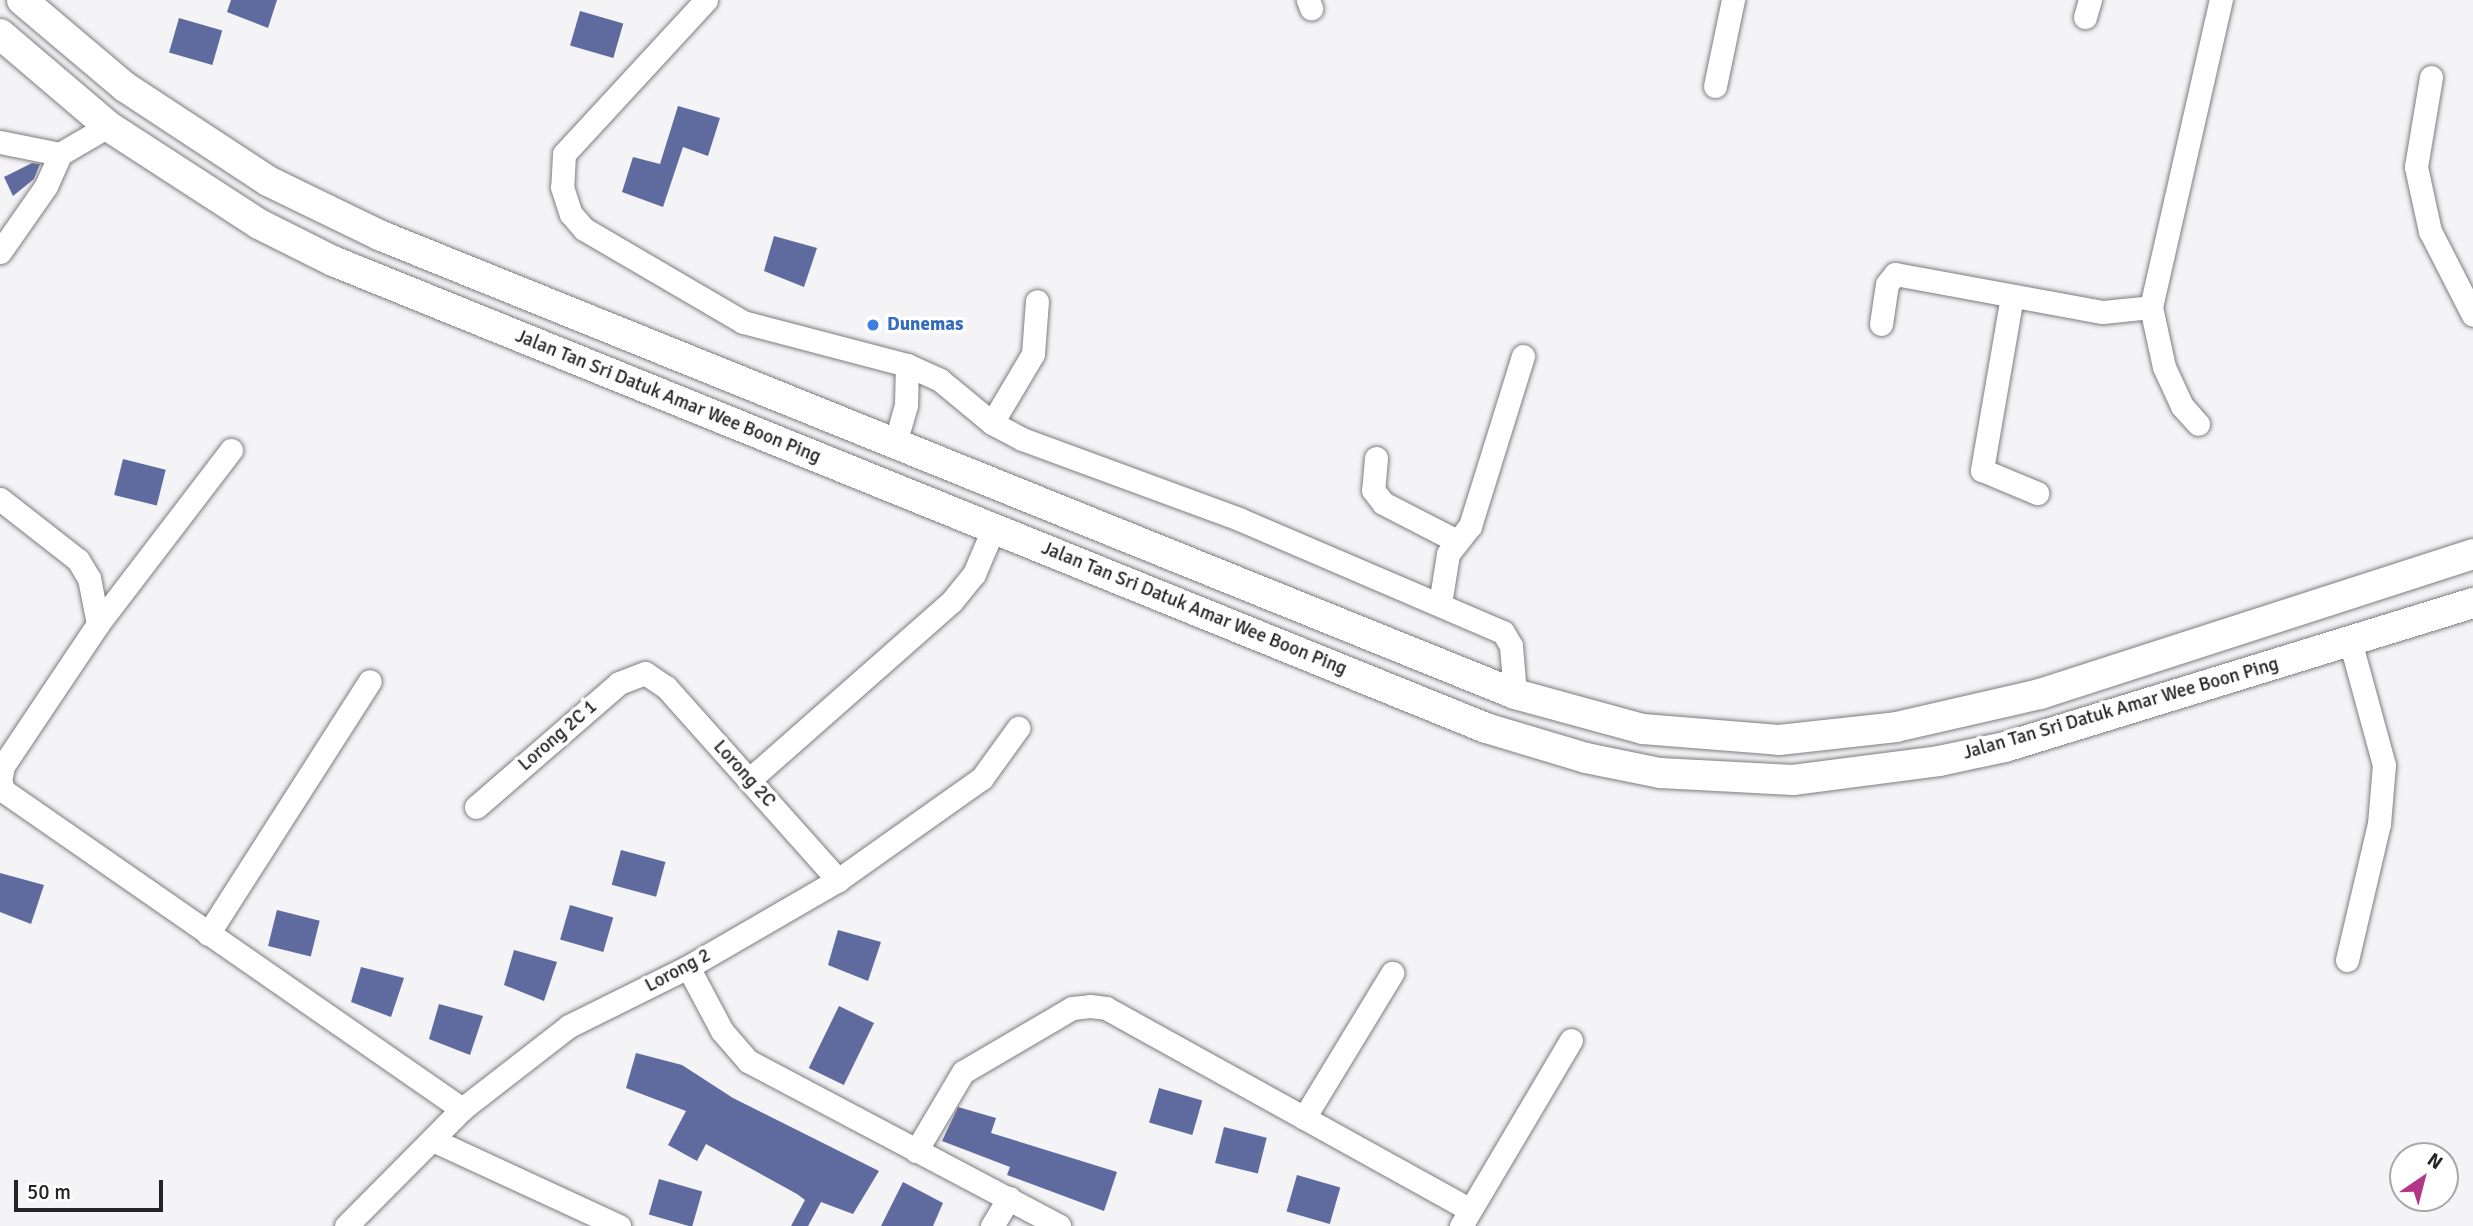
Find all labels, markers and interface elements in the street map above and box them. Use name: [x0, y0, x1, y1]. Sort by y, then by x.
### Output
place label: Dunemas: [887, 314, 963, 336]
marker: Dunemas: [865, 317, 881, 333]
street label: Jalan Tan Sri Datuk Amar Wee Boon Ping: [512, 325, 824, 469]
street label: Jalan Tan Sri Datuk Amar Wee Boon Ping: [1038, 537, 1350, 681]
street label: Jalan Tan Sri Datuk Amar Wee Boon Ping: [1961, 653, 2281, 765]
street label: Lorong 2C 1: [514, 696, 602, 776]
street label: Lorong 2C: [708, 736, 780, 812]
street label: Lorong 2: [641, 944, 715, 998]
north arrow: [2389, 1142, 2459, 1212]
text: N: [2423, 1148, 2447, 1175]
scale bar: [18, 1166, 166, 1210]
text: 50 m: [27, 1179, 71, 1205]

